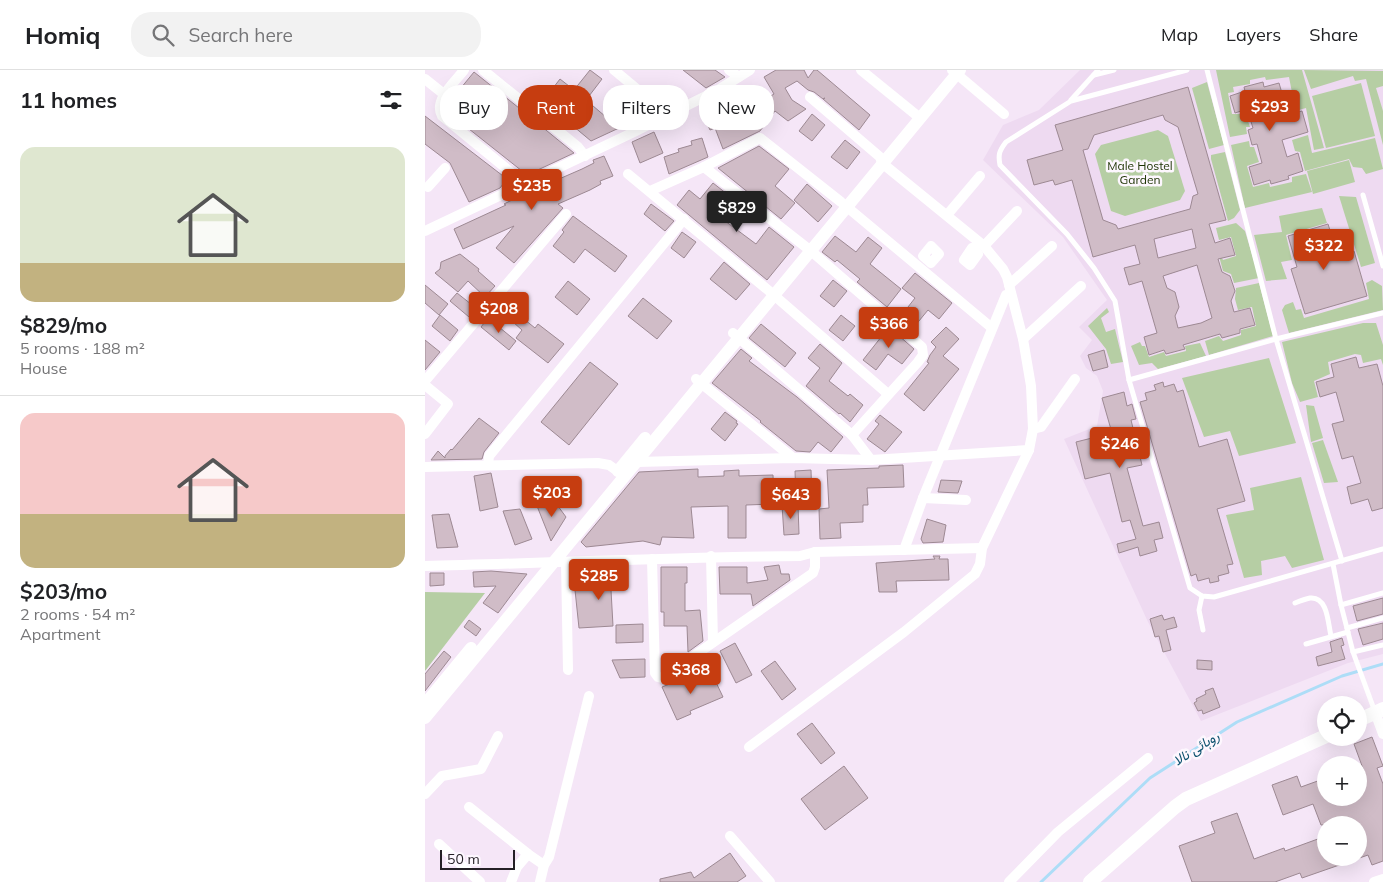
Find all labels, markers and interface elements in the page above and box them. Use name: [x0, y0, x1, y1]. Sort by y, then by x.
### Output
search box: [131, 12, 481, 57]
text: Homiq: [25, 20, 101, 50]
icon: search: [149, 21, 177, 49]
text: Search here: [189, 23, 293, 47]
text: Map: [1161, 23, 1198, 46]
text: Layers: [1226, 23, 1281, 46]
text: Share: [1309, 23, 1358, 46]
chip: Buy: [440, 85, 508, 130]
chip: Rent: [518, 85, 593, 130]
chip: Filters: [603, 85, 689, 130]
chip: New: [699, 85, 774, 130]
icon: filters: [377, 86, 405, 114]
text: 11 homes: [20, 87, 117, 113]
pin: $293: [1240, 90, 1300, 132]
text: $293: [1251, 96, 1289, 116]
park label: Male Hostel Garden: [1107, 158, 1173, 187]
pin: $235: [502, 168, 562, 211]
text: $235: [513, 175, 551, 195]
icon: home: [168, 180, 258, 270]
pin: $829: [707, 190, 767, 233]
text: $829: [718, 197, 756, 217]
pin: $322: [1294, 228, 1354, 271]
text: $322: [1305, 235, 1343, 255]
pin: $208: [469, 292, 529, 334]
text: $208: [480, 298, 518, 318]
pin: $366: [859, 306, 919, 349]
text: $829/mo: [20, 312, 107, 338]
text: $366: [870, 313, 908, 333]
text: 5 rooms · 188 m²: [20, 338, 145, 358]
text: House: [20, 358, 67, 378]
pin: $246: [1090, 426, 1150, 469]
text: $246: [1101, 433, 1139, 453]
icon: home: [168, 445, 258, 535]
pin: $203: [522, 476, 582, 518]
pin: $643: [761, 478, 821, 520]
text: $203: [533, 482, 571, 502]
text: $643: [772, 484, 810, 504]
pin: $285: [569, 558, 629, 601]
text: $285: [580, 565, 618, 585]
text: $203/mo: [20, 578, 107, 604]
text: 2 rooms · 54 m²: [20, 604, 135, 624]
text: Apartment: [20, 624, 101, 644]
pin: $368: [661, 652, 721, 695]
text: $368: [672, 659, 710, 679]
map controls: [1317, 696, 1367, 866]
button: locate: [1317, 696, 1367, 746]
water label: روہائی نالا: [1170, 726, 1223, 770]
button: +: [1317, 756, 1367, 806]
button: −: [1317, 816, 1367, 866]
scale bar: [440, 847, 515, 870]
text: 50 m: [447, 850, 480, 868]

